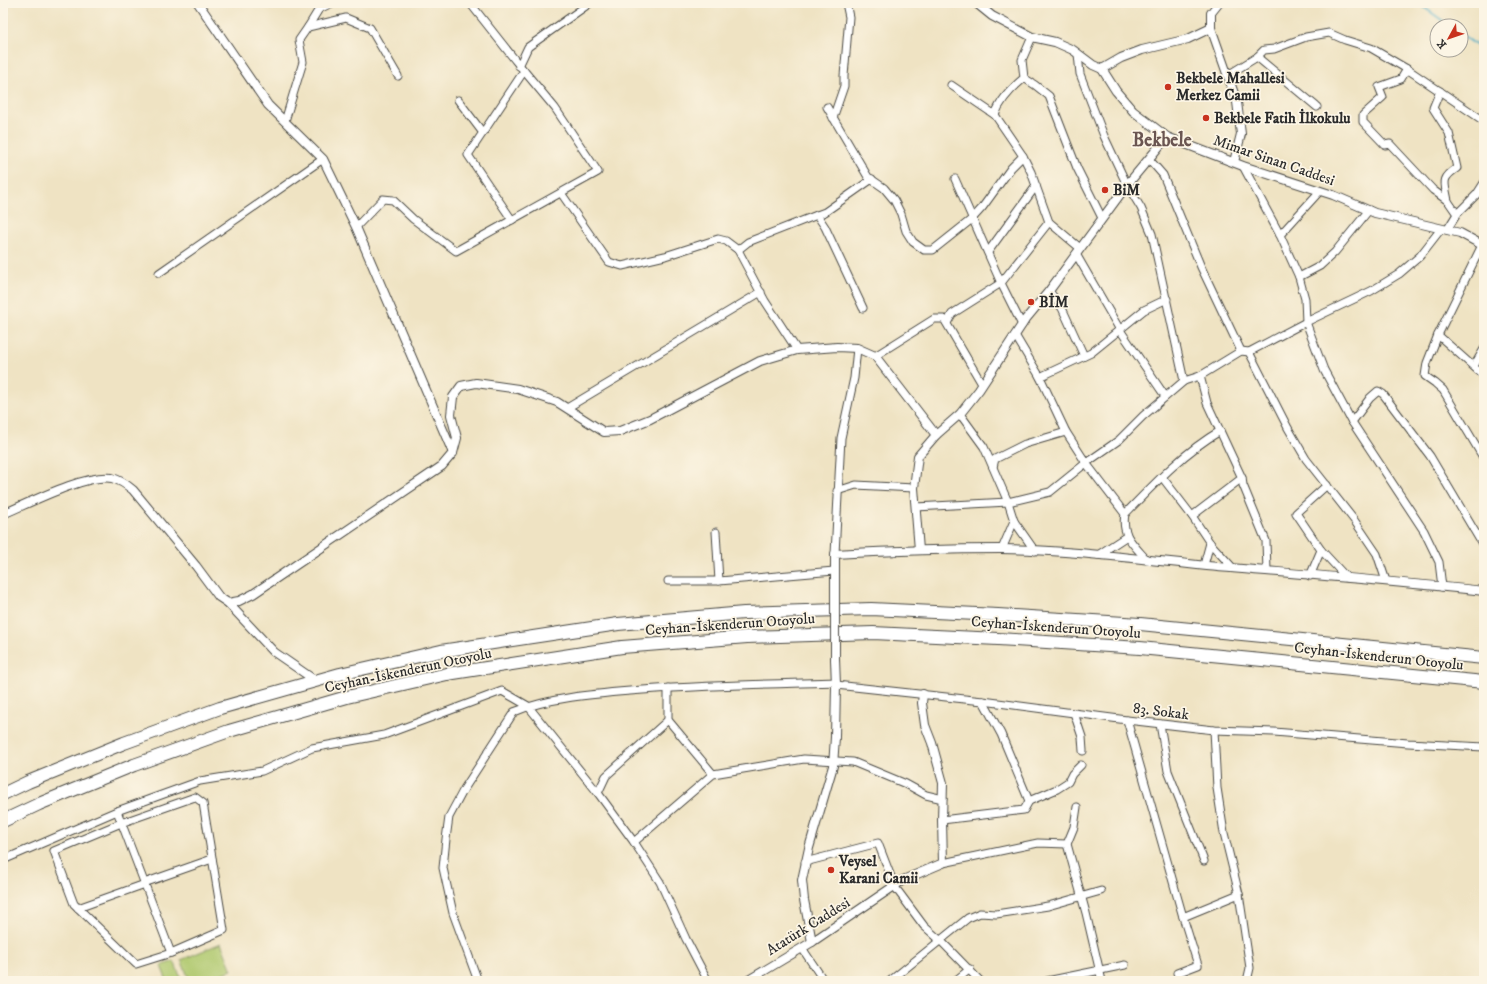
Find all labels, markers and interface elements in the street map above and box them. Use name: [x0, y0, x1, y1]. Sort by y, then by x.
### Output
north arrow: [1429, 18, 1469, 58]
text: K: [1434, 36, 1450, 51]
place label: Bekbele Mahallesi Merkez Camii: [1176, 69, 1285, 105]
marker: Bekbele Mahallesi Merkez Camii: [1163, 82, 1173, 92]
place label: Bekbele Fatih İlkokulu: [1214, 108, 1351, 128]
marker: Bekbele Fatih İlkokulu: [1201, 113, 1211, 123]
district label: Bekbele: [1132, 129, 1192, 152]
street label: Mimar Sinan Caddesi: [1211, 131, 1337, 190]
place label: BiM: [1113, 181, 1140, 200]
marker: BiM: [1100, 185, 1110, 195]
place label: BİM: [1039, 292, 1069, 312]
marker: BİM: [1026, 297, 1036, 307]
street label: Ceyhan-İskenderun Otoyolu: [645, 609, 816, 640]
street label: Ceyhan-İskenderun Otoyolu: [970, 612, 1141, 643]
street label: Ceyhan-İskenderun Otoyolu: [1293, 638, 1465, 675]
street label: Ceyhan-İskenderun Otoyolu: [323, 644, 493, 697]
street label: 83. Sokak: [1132, 699, 1191, 724]
place label: Veysel Karani Camii: [838, 852, 918, 888]
marker: Veysel Karani Camii: [826, 865, 836, 875]
street label: Atatürk Caddesi: [763, 893, 854, 960]

